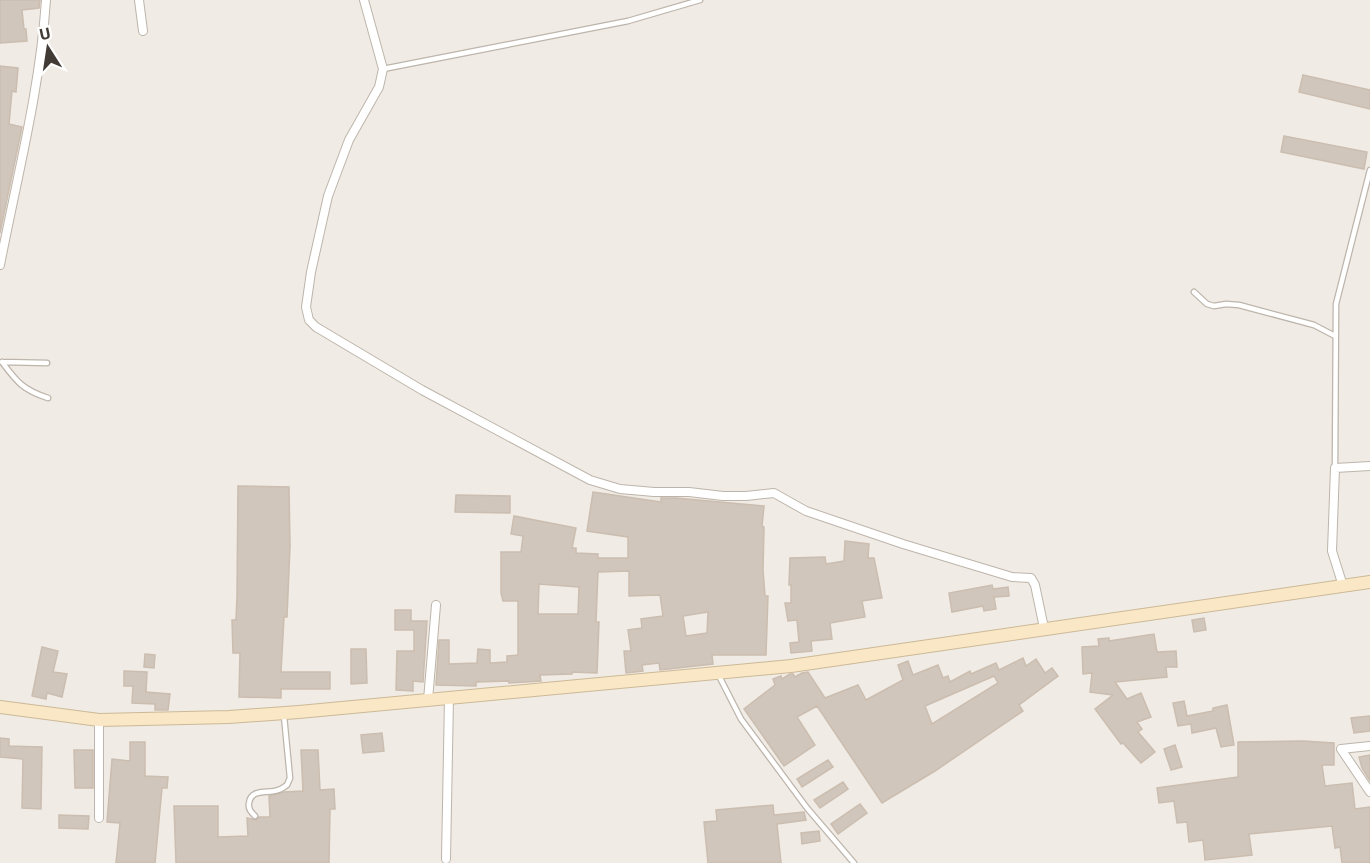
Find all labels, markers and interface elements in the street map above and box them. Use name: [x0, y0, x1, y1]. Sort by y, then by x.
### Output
north arrow: [18, 18, 78, 78]
text: U: [37, 22, 52, 43]

